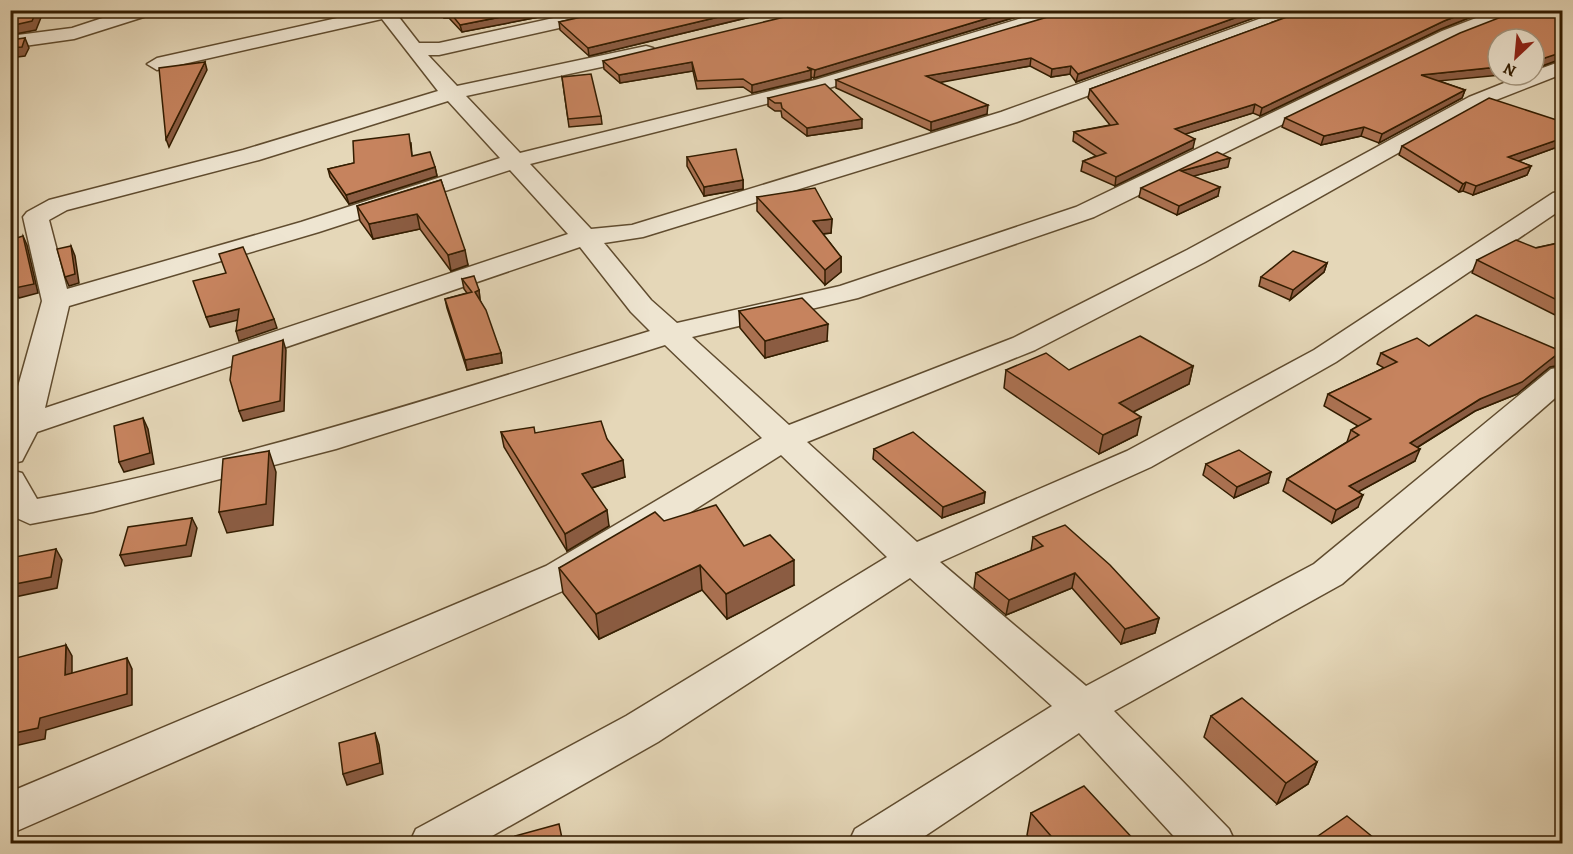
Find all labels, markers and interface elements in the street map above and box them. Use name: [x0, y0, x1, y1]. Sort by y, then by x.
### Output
north arrow: [1486, 27, 1546, 87]
text: N: [1499, 57, 1520, 82]

